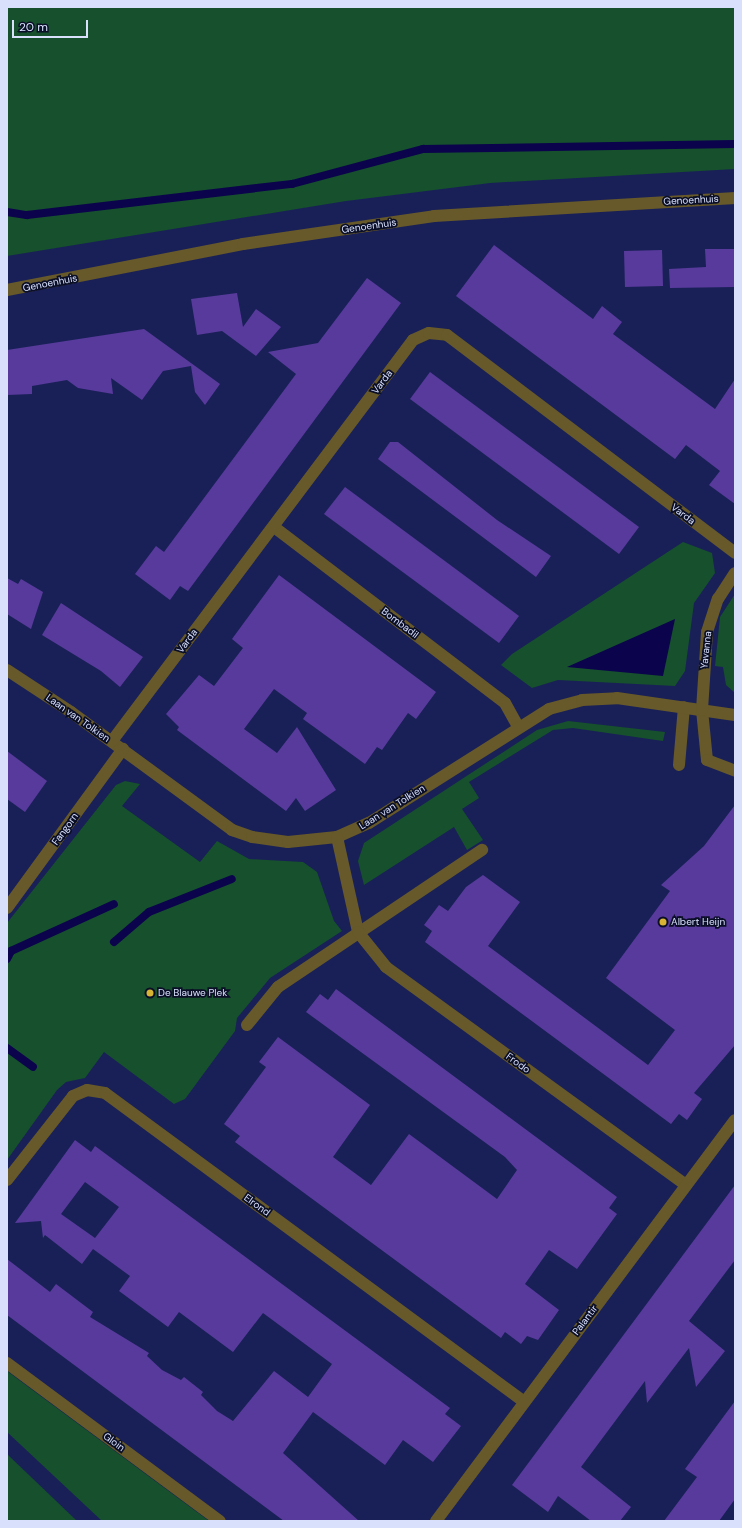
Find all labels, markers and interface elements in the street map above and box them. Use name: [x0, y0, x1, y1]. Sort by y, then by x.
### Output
scale bar: [14, 12, 90, 38]
text: 20 m: [19, 19, 48, 35]
street label: Genoenhuis: [663, 193, 719, 207]
street label: Genoenhuis: [341, 216, 397, 236]
street label: Genoenhuis: [22, 272, 78, 294]
street label: Varda: [369, 368, 395, 396]
street label: Varda: [669, 501, 697, 527]
street label: Bombadil: [379, 605, 421, 641]
street label: Varda: [174, 627, 200, 655]
street label: Yavanna: [698, 631, 714, 669]
street label: Laan van Tolkien: [44, 692, 112, 744]
street label: Laan van Tolkien: [357, 782, 427, 832]
street label: Fangorn: [49, 811, 81, 847]
place label: Albert Heijn: [671, 916, 725, 928]
marker: Albert Heijn: [658, 917, 668, 927]
place label: De Blauwe Plek: [158, 987, 227, 999]
marker: De Blauwe Plek: [145, 988, 155, 998]
street label: Frodo: [504, 1050, 532, 1076]
street label: Elrond: [242, 1192, 272, 1218]
street label: Palantir: [570, 1303, 600, 1337]
street label: Gloin: [101, 1430, 127, 1454]

